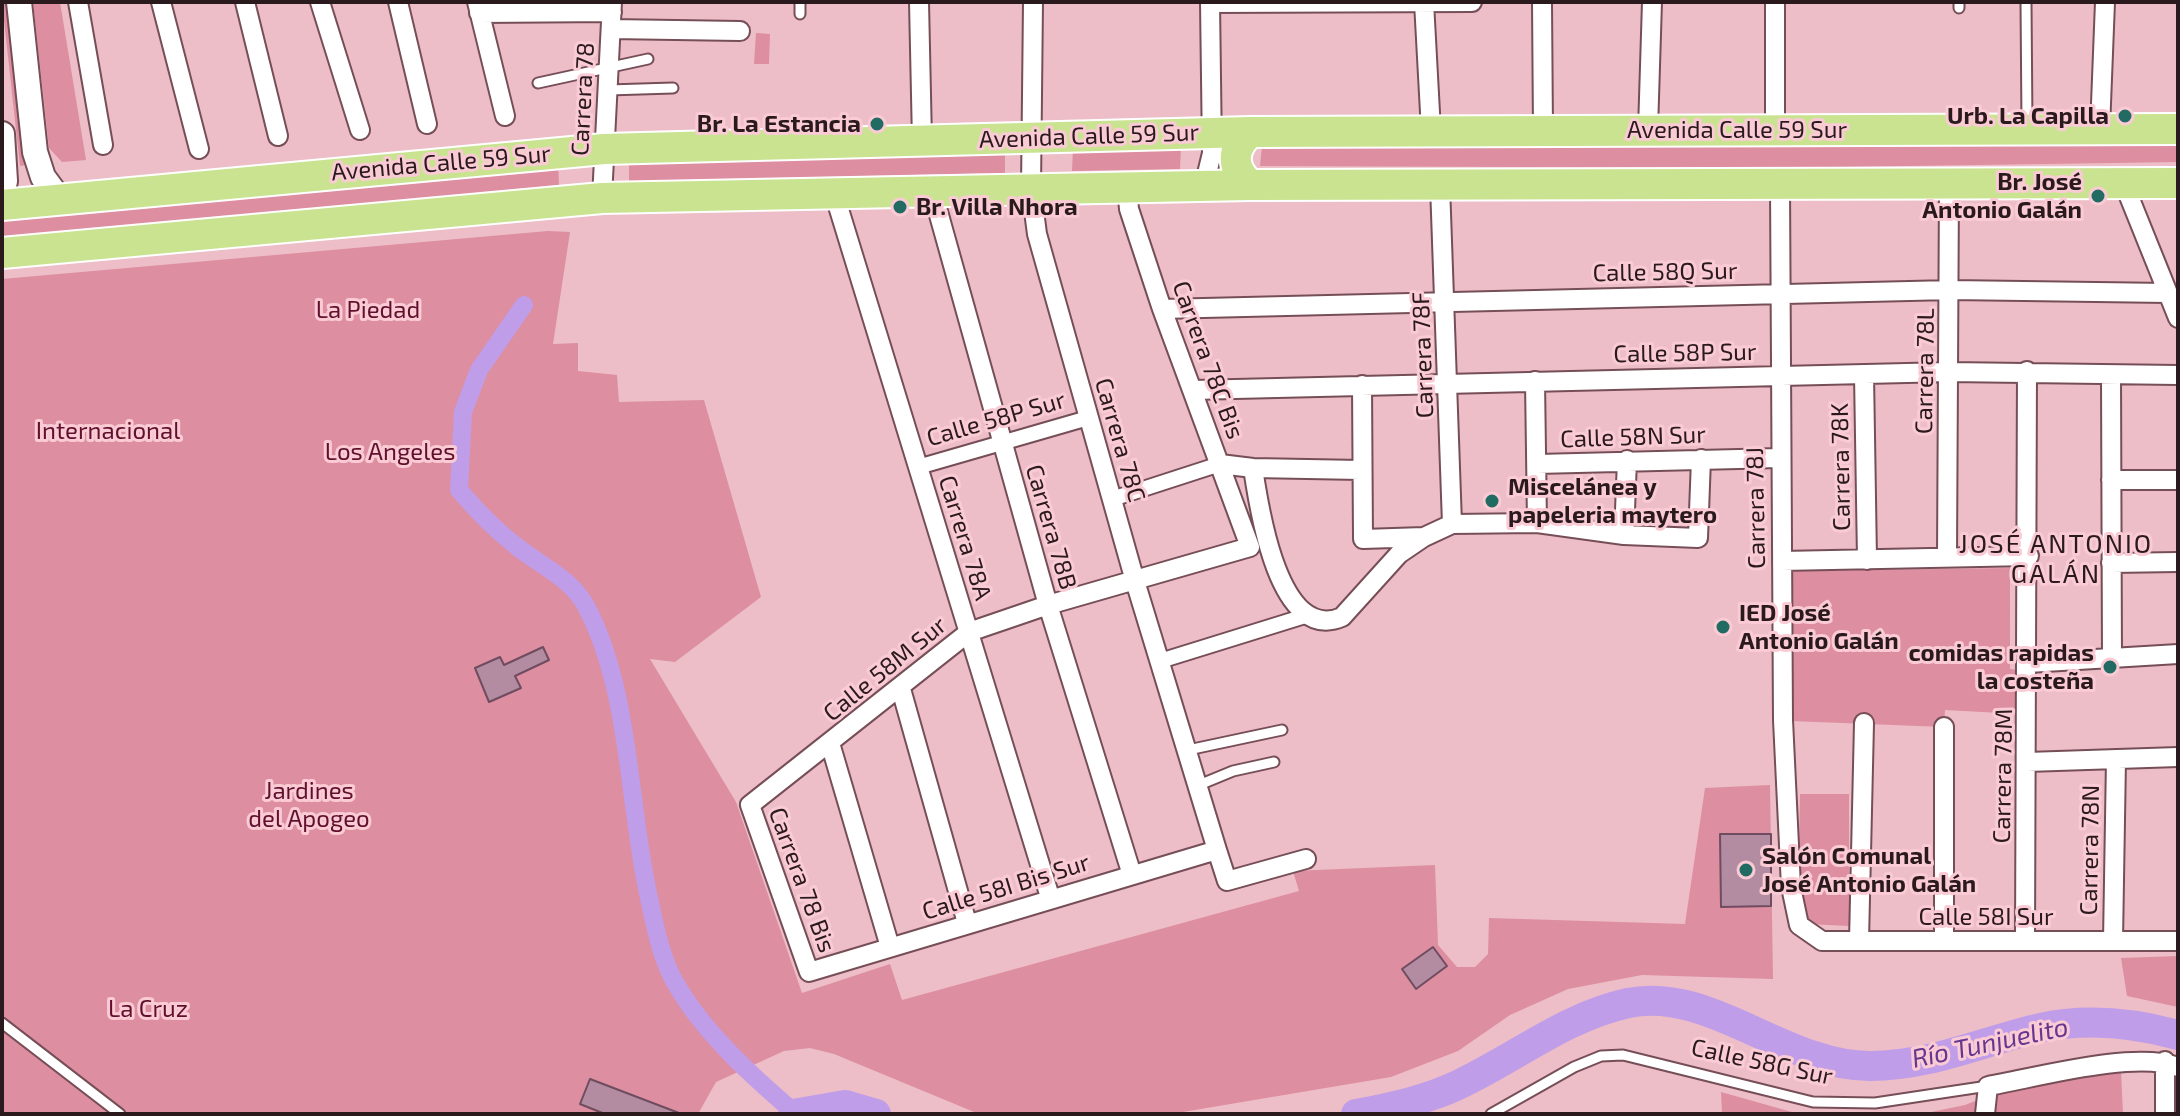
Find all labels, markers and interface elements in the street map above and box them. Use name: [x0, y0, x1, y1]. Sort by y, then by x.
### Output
street label: Carrera 78: [566, 41, 600, 157]
place label: Urb. La Capilla: [1947, 102, 2109, 130]
marker: Urb. La Capilla: [2116, 107, 2134, 125]
place label: Br. La Estancia: [697, 110, 861, 138]
marker: Br. La Estancia: [868, 115, 886, 133]
street label: Avenida Calle 59 Sur: [1627, 116, 1847, 144]
street label: Avenida Calle 59 Sur: [978, 118, 1200, 154]
street label: Avenida Calle 59 Sur: [330, 139, 552, 187]
place label: Br. José Antonio Galán: [1922, 168, 2082, 224]
marker: Br. José Antonio Galán: [2089, 187, 2107, 205]
place label: Br. Villa Nhora: [916, 193, 1078, 221]
marker: Br. Villa Nhora: [891, 198, 909, 216]
street label: Calle 58Q Sur: [1592, 256, 1738, 288]
street label: Carrera 78C Bis: [1166, 277, 1250, 443]
street label: Carrera 78F: [1406, 291, 1440, 419]
park label: La Piedad: [316, 296, 420, 324]
street label: Carrera 78L: [1910, 308, 1940, 434]
street label: Calle 58P Sur: [1613, 337, 1757, 369]
street label: Carrera 78C: [1089, 375, 1151, 505]
street label: Calle 58P Sur: [923, 385, 1069, 453]
street label: Carrera 78K: [1825, 403, 1857, 531]
park label: Internacional: [36, 417, 180, 445]
street label: Calle 58N Sur: [1560, 420, 1706, 454]
park label: Los Angeles: [325, 438, 455, 466]
street label: Carrera 78J: [1741, 447, 1771, 569]
street label: Carrera 78B: [1019, 461, 1083, 593]
street label: Carrera 78A: [932, 472, 998, 604]
place label: Miscelánea y papeleria maytero: [1508, 473, 1717, 529]
marker: Miscelánea y papeleria maytero: [1483, 492, 1501, 510]
district label: JOSÉ ANTONIO GALÁN: [1959, 528, 2153, 590]
place label: IED José Antonio Galán: [1739, 599, 1899, 655]
street label: Calle 58M Sur: [818, 611, 952, 727]
marker: IED José Antonio Galán: [1714, 618, 1732, 636]
place label: comidas rapidas la costeña: [1908, 639, 2094, 695]
marker: comidas rapidas la costeña: [2101, 658, 2119, 676]
street label: Carrera 78M: [1987, 708, 2019, 844]
park label: Jardines del Apogeo: [248, 777, 370, 833]
street label: Carrera 78N: [2074, 784, 2106, 916]
street label: Carrera 78 Bis: [762, 804, 842, 956]
place label: Salón Comunal José Antonio Galán: [1762, 842, 1976, 898]
street label: Calle 58I Bis Sur: [919, 848, 1093, 926]
marker: Salón Comunal José Antonio Galán: [1737, 861, 1755, 879]
street label: Calle 58I Sur: [1918, 903, 2054, 931]
park label: La Cruz: [108, 995, 188, 1023]
water label: Río Tunjuelito: [1909, 1011, 2071, 1075]
street label: Calle 58G Sur: [1689, 1033, 1835, 1091]

